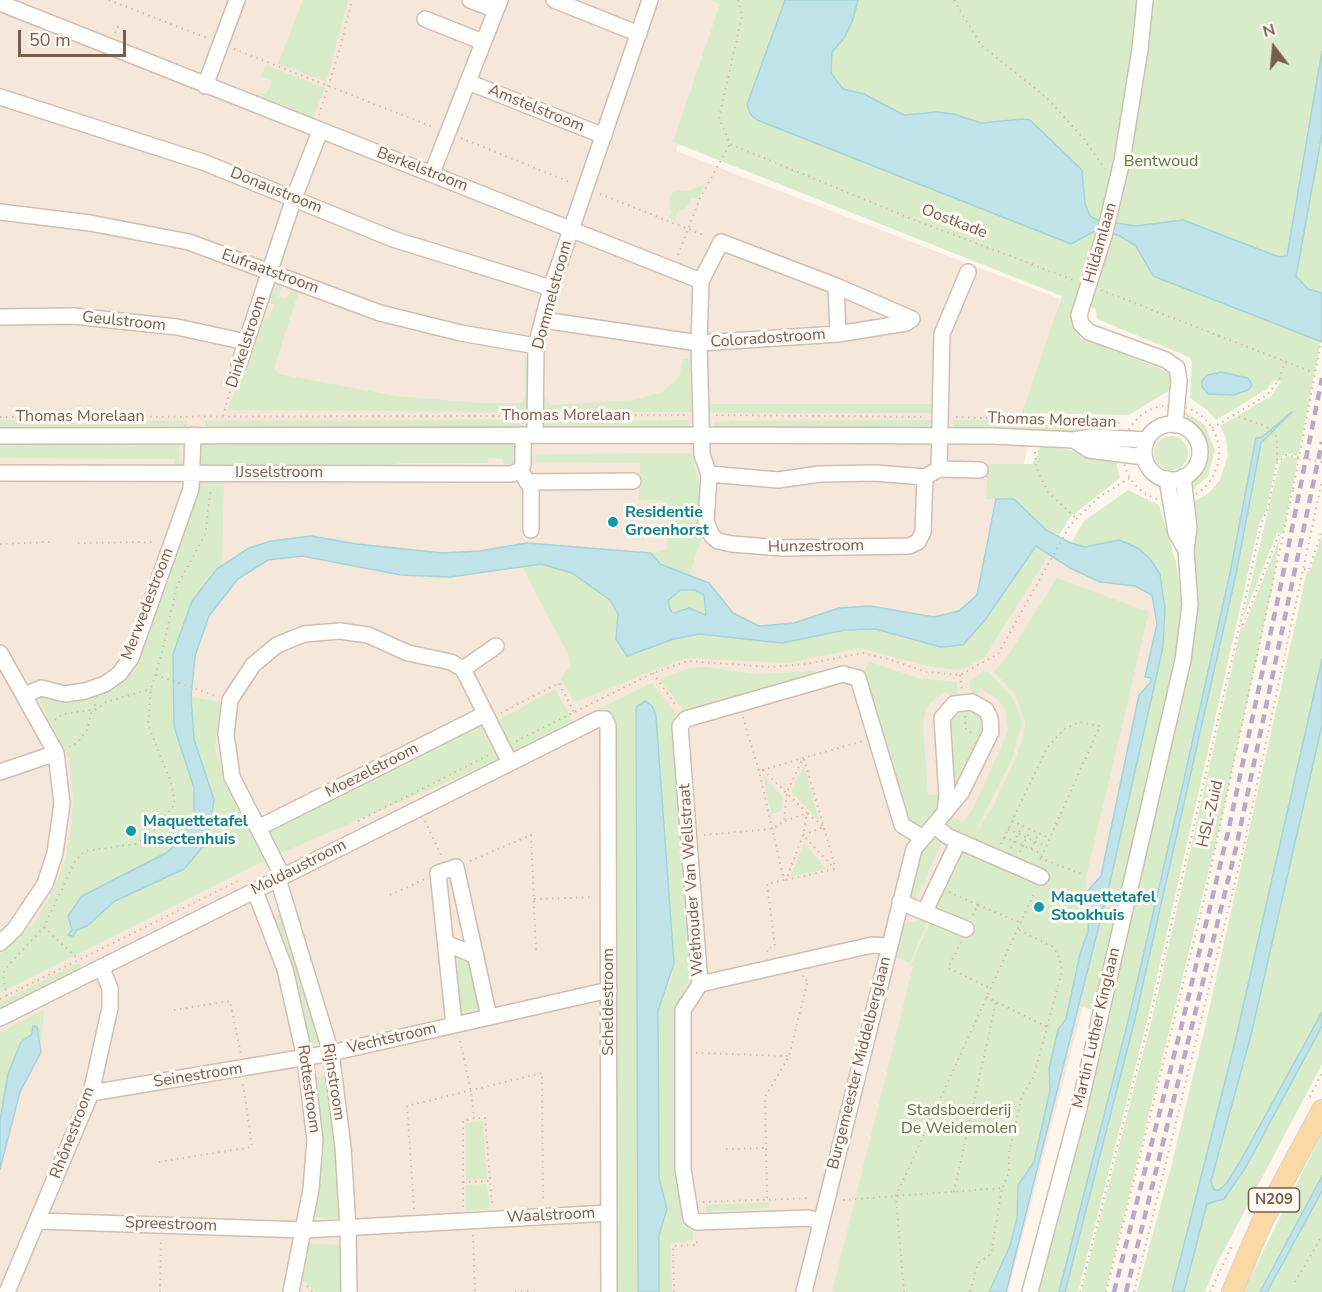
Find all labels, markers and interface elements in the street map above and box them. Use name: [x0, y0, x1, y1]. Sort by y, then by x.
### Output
scale bar: [21, 18, 129, 56]
north arrow: [1244, 18, 1304, 78]
text: N: [1260, 18, 1278, 43]
text: 50 m: [29, 28, 71, 52]
street label: Amstelstroom: [485, 81, 587, 137]
street label: Berkelstroom: [374, 144, 470, 196]
park label: Bentwoud: [1124, 152, 1198, 172]
street label: Donaustroom: [227, 164, 325, 218]
street label: Oostkade: [919, 201, 989, 243]
street label: Hildamlaan: [1080, 201, 1122, 285]
street label: Dommelstroom: [529, 239, 577, 351]
street label: Eufraatstroom: [219, 246, 321, 298]
street label: Dinkelstroom: [223, 293, 271, 391]
street label: Geulstroom: [81, 308, 167, 336]
street label: Coloradostroom: [710, 325, 826, 353]
street label: Thomas Morelaan: [501, 406, 631, 426]
street label: Thomas Morelaan: [15, 407, 145, 427]
street label: Thomas Morelaan: [987, 409, 1117, 433]
street label: IJsselstroom: [235, 463, 323, 483]
place label: Residentie Groenhorst: [625, 503, 709, 541]
marker: Residentie Groenhorst: [606, 515, 620, 529]
street label: Hunzestroom: [768, 537, 864, 557]
street label: Merwedestroom: [118, 545, 178, 663]
street label: Moezelstroom: [322, 739, 422, 803]
street label: HSL-Zuid: [1194, 779, 1228, 849]
street label: Wethouder Van Wellstraat: [676, 783, 708, 977]
place label: Maquettetafel Insectenhuis: [143, 812, 248, 850]
marker: Maquettetafel Insectenhuis: [124, 824, 138, 838]
street label: Moldaustroom: [248, 836, 350, 900]
place label: Maquettetafel Stookhuis: [1051, 888, 1156, 926]
marker: Maquettetafel Stookhuis: [1032, 900, 1046, 914]
street label: Martin Luther Kinglaan: [1069, 946, 1125, 1110]
street label: Scheldestroom: [599, 948, 619, 1056]
street label: Burgemeester Middelberglaan: [824, 955, 896, 1171]
street label: Vechtstroom: [345, 1019, 439, 1059]
street label: Rijnstroom: [317, 1042, 349, 1122]
street label: Rottestroom: [292, 1044, 324, 1134]
street label: Seinestroom: [152, 1059, 244, 1093]
street label: Rhônestroom: [47, 1084, 99, 1182]
park label: Stadsboerderij De Weidemolen: [901, 1101, 1017, 1139]
road number: N209: [1248, 1188, 1300, 1212]
street label: Waalstroom: [506, 1204, 596, 1228]
street label: Spreestroom: [125, 1214, 217, 1236]

